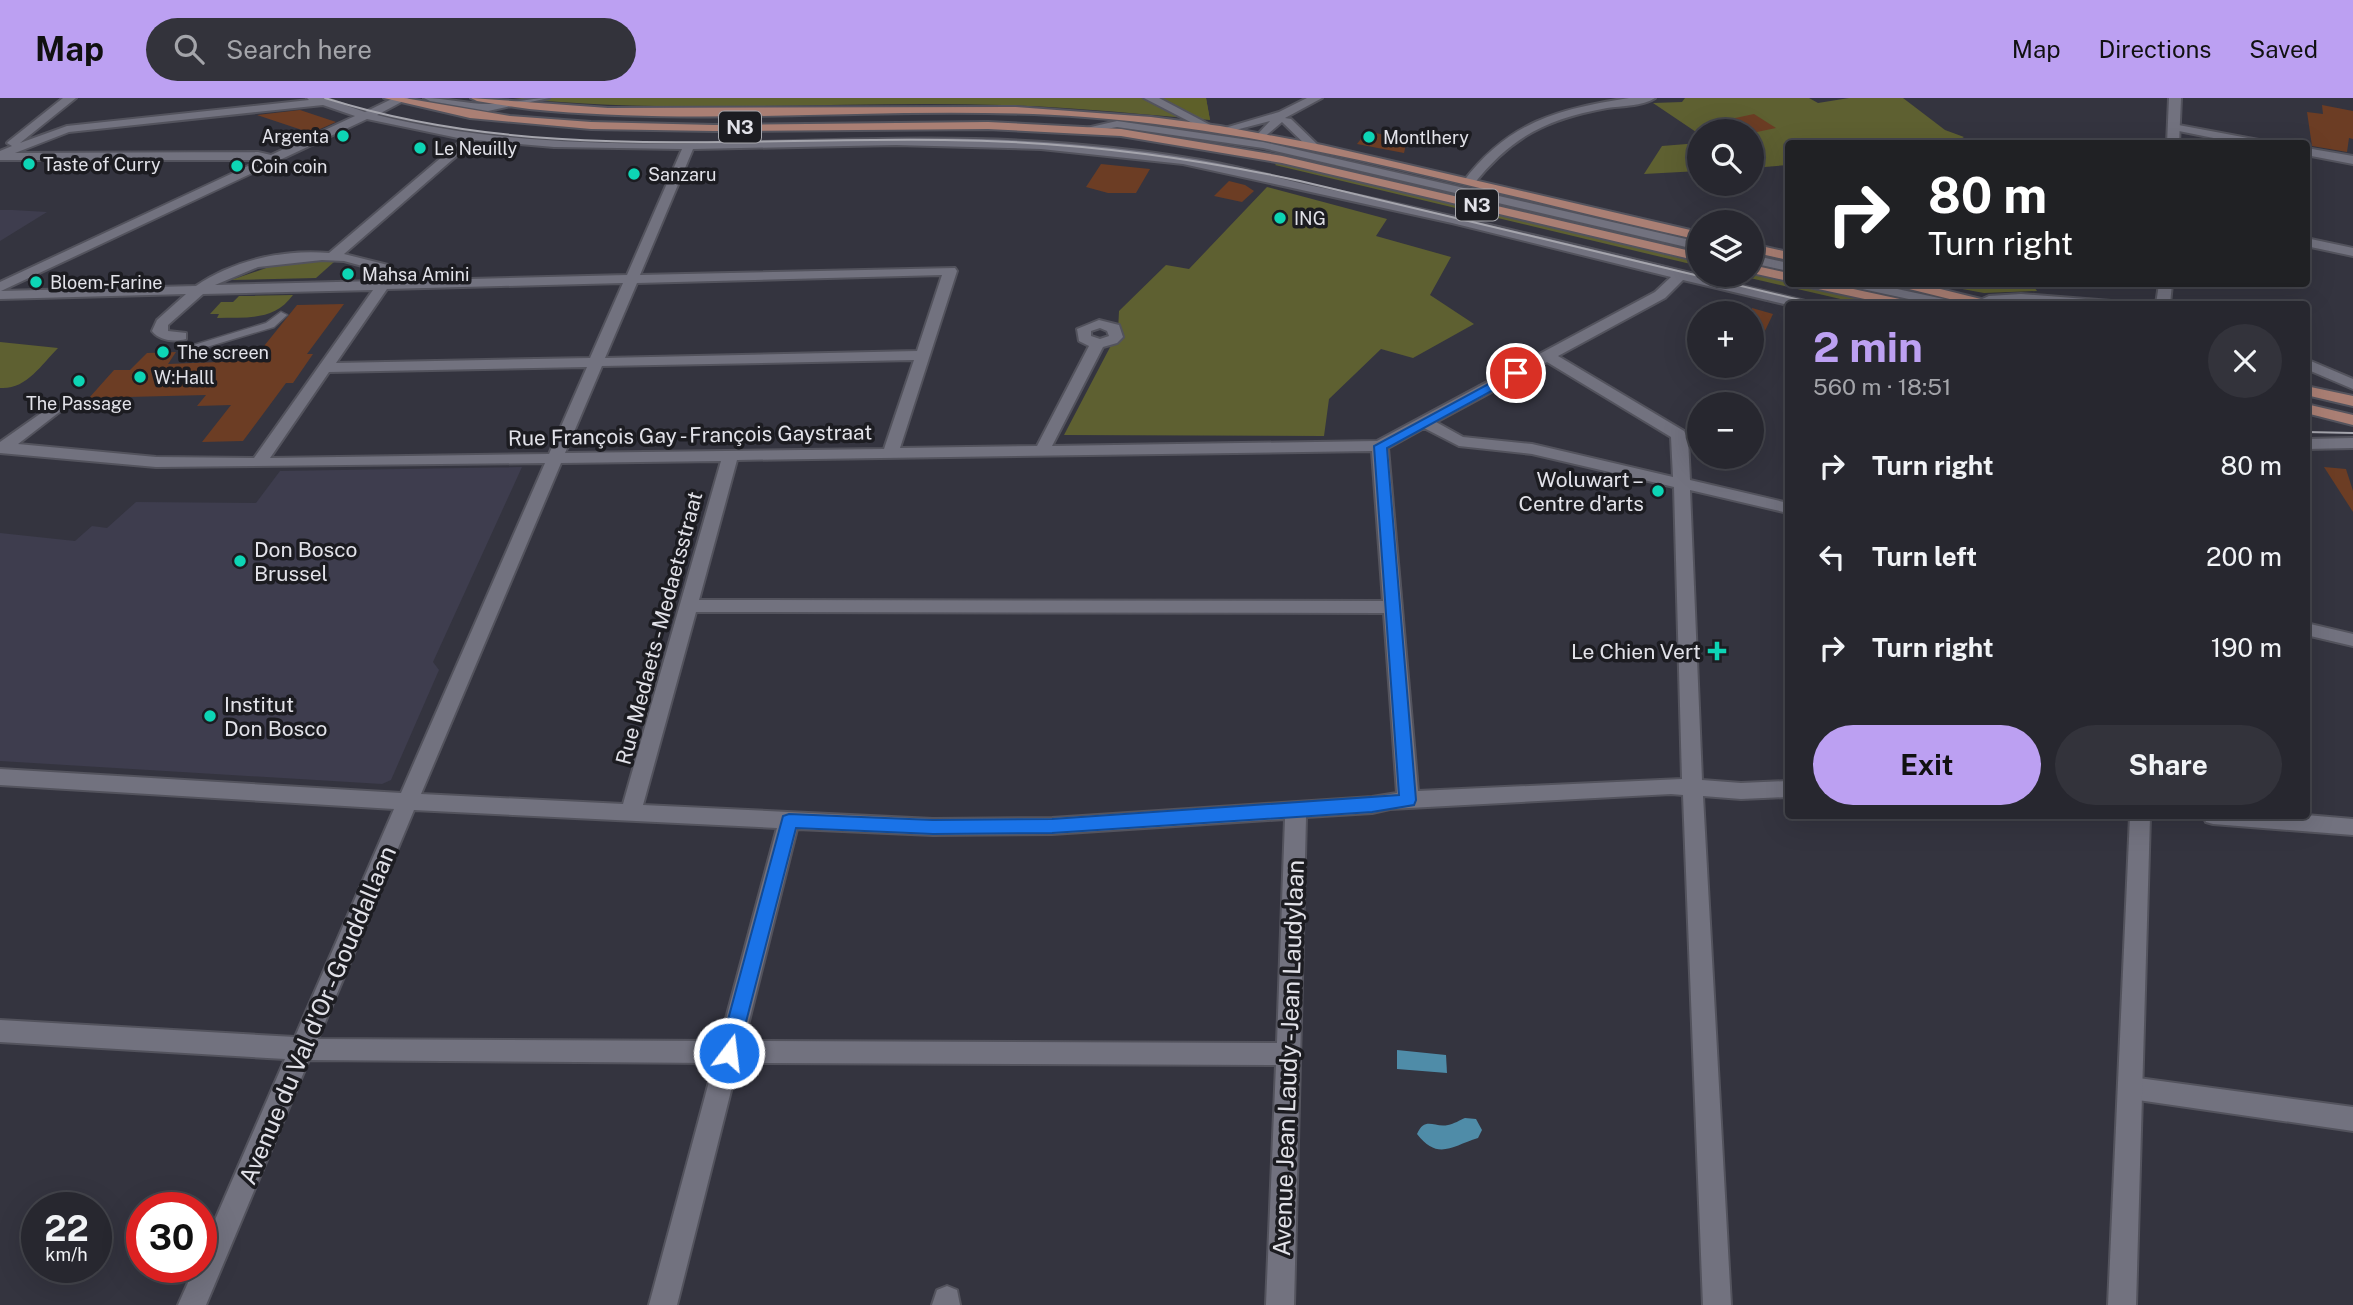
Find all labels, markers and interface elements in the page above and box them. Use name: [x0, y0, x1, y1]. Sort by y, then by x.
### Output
search box: [146, 18, 636, 81]
text: Map: [35, 30, 104, 68]
icon: search: [170, 30, 208, 68]
text: Search here: [226, 34, 372, 65]
text: Map: [2012, 35, 2061, 63]
text: Directions: [2099, 35, 2211, 63]
text: Saved: [2249, 35, 2318, 63]
road number: N3: [719, 112, 761, 142]
map controls: [1687, 119, 1764, 469]
button: search: [1687, 119, 1764, 196]
place label: Argenta: [261, 126, 329, 147]
place label: Montlhery: [1383, 127, 1469, 148]
marker: Argenta: [335, 128, 351, 144]
marker: Montlhery: [1361, 129, 1377, 145]
place label: Le Neuilly: [434, 138, 518, 159]
marker: Le Neuilly: [412, 140, 428, 156]
place label: Taste of Curry: [43, 154, 161, 175]
marker: Taste of Curry: [21, 156, 37, 172]
place label: Coin coin: [251, 156, 328, 177]
marker: Coin coin: [229, 158, 245, 174]
place label: Sanzaru: [648, 164, 717, 185]
marker: Sanzaru: [626, 166, 642, 182]
text: 80 m: [1928, 166, 2047, 224]
icon: right: [1813, 168, 1904, 259]
road number: N3: [1456, 190, 1498, 220]
place label: ING: [1294, 208, 1326, 229]
marker: ING: [1272, 210, 1288, 226]
button: layers: [1687, 210, 1764, 287]
text: Turn right: [1928, 225, 2073, 262]
place label: Mahsa Amini: [362, 264, 469, 285]
marker: Mahsa Amini: [340, 266, 356, 282]
place label: Bloem-Farine: [50, 272, 162, 293]
marker: Bloem-Farine: [28, 274, 44, 290]
button: +: [1687, 301, 1764, 378]
text: 2 min: [1813, 322, 1923, 371]
button: close: [2208, 324, 2282, 398]
place label: The screen: [177, 342, 269, 363]
pin: [1486, 343, 1546, 403]
marker: The screen: [155, 344, 171, 360]
icon: arrive: [1497, 354, 1535, 392]
place label: W:Halll: [154, 367, 215, 388]
marker: W:Halll: [132, 369, 148, 385]
marker: The Passage: [71, 373, 87, 389]
text: 560 m · 18:51: [1813, 373, 1951, 400]
button: −: [1687, 392, 1764, 469]
place label: The Passage: [26, 393, 132, 414]
street label: Rue François Gay - François Gaystraat: [508, 419, 872, 451]
icon: right: [1813, 447, 1851, 485]
text: Turn right: [1872, 450, 1994, 481]
text: 80 m: [2221, 450, 2282, 481]
place label: Woluwart – Centre d'arts: [1519, 467, 1644, 516]
marker: Woluwart – Centre d'arts: [1650, 483, 1666, 499]
street label: Rue Medaets - Medaetsstraat: [610, 489, 708, 767]
place label: Don Bosco Brussel: [254, 537, 357, 586]
icon: left: [1813, 538, 1851, 576]
text: Turn left: [1872, 541, 1977, 572]
text: 200 m: [2206, 541, 2282, 572]
marker: Don Bosco Brussel: [232, 553, 248, 569]
icon: right: [1813, 629, 1851, 667]
text: Turn right: [1872, 632, 1994, 663]
text: 190 m: [2211, 632, 2282, 663]
place label: Le Chien Vert: [1571, 639, 1701, 664]
marker: Le Chien Vert: [1707, 641, 1727, 661]
place label: Institut Don Bosco: [224, 692, 327, 741]
marker: Institut Don Bosco: [202, 708, 218, 724]
button: Exit: [1813, 725, 2041, 805]
button: Share: [2055, 725, 2282, 805]
street label: Avenue du Val d'Or - Gouddallaan: [233, 842, 401, 1188]
street label: Avenue Jean Laudy - Jean Laudylaan: [1267, 859, 1309, 1257]
position arrow: [692, 1016, 766, 1090]
speed limit sign: 30: [126, 1192, 217, 1283]
text: 22: [44, 1208, 89, 1249]
text: km/h: [45, 1244, 88, 1265]

